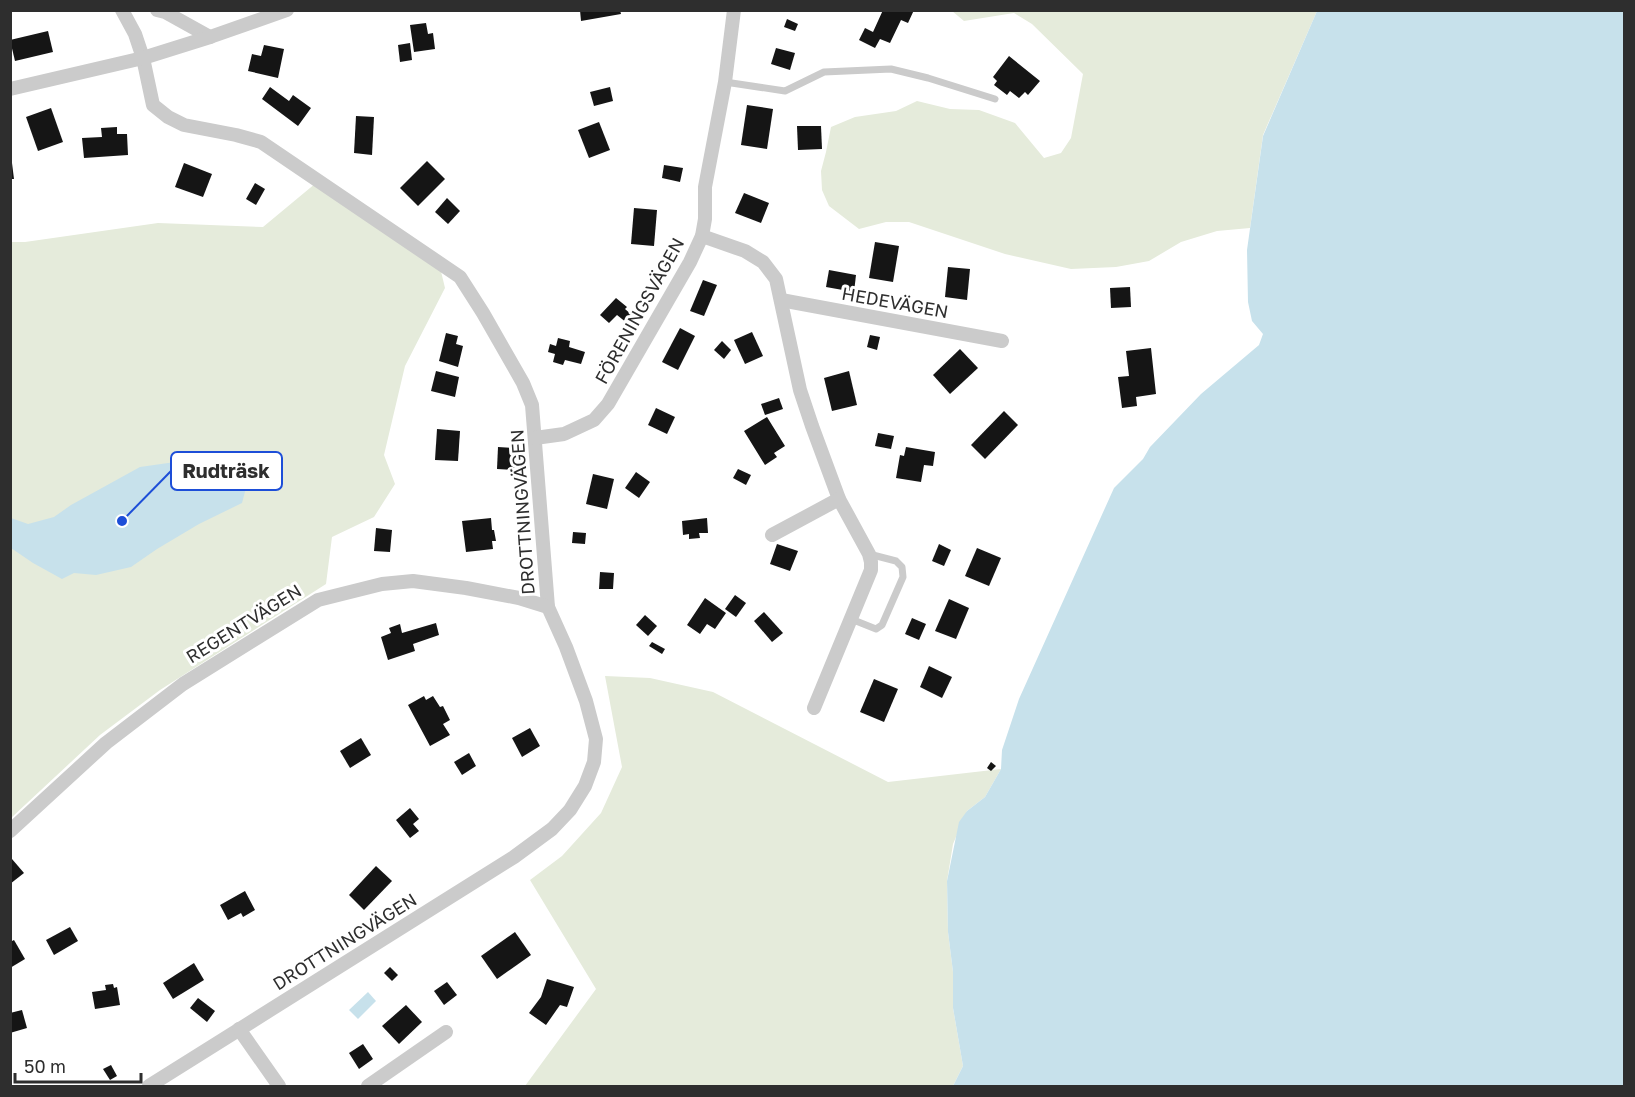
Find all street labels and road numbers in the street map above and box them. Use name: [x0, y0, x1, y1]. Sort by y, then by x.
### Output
street label: FÖRENINGSVÄGEN: [590, 234, 688, 387]
street label: HEDEVÄGEN: [840, 282, 950, 322]
street label: DROTTNINGVÄGEN: [505, 429, 539, 595]
street label: REGENTVÄGEN: [182, 579, 305, 667]
street label: DROTTNINGVÄGEN: [268, 888, 421, 994]

